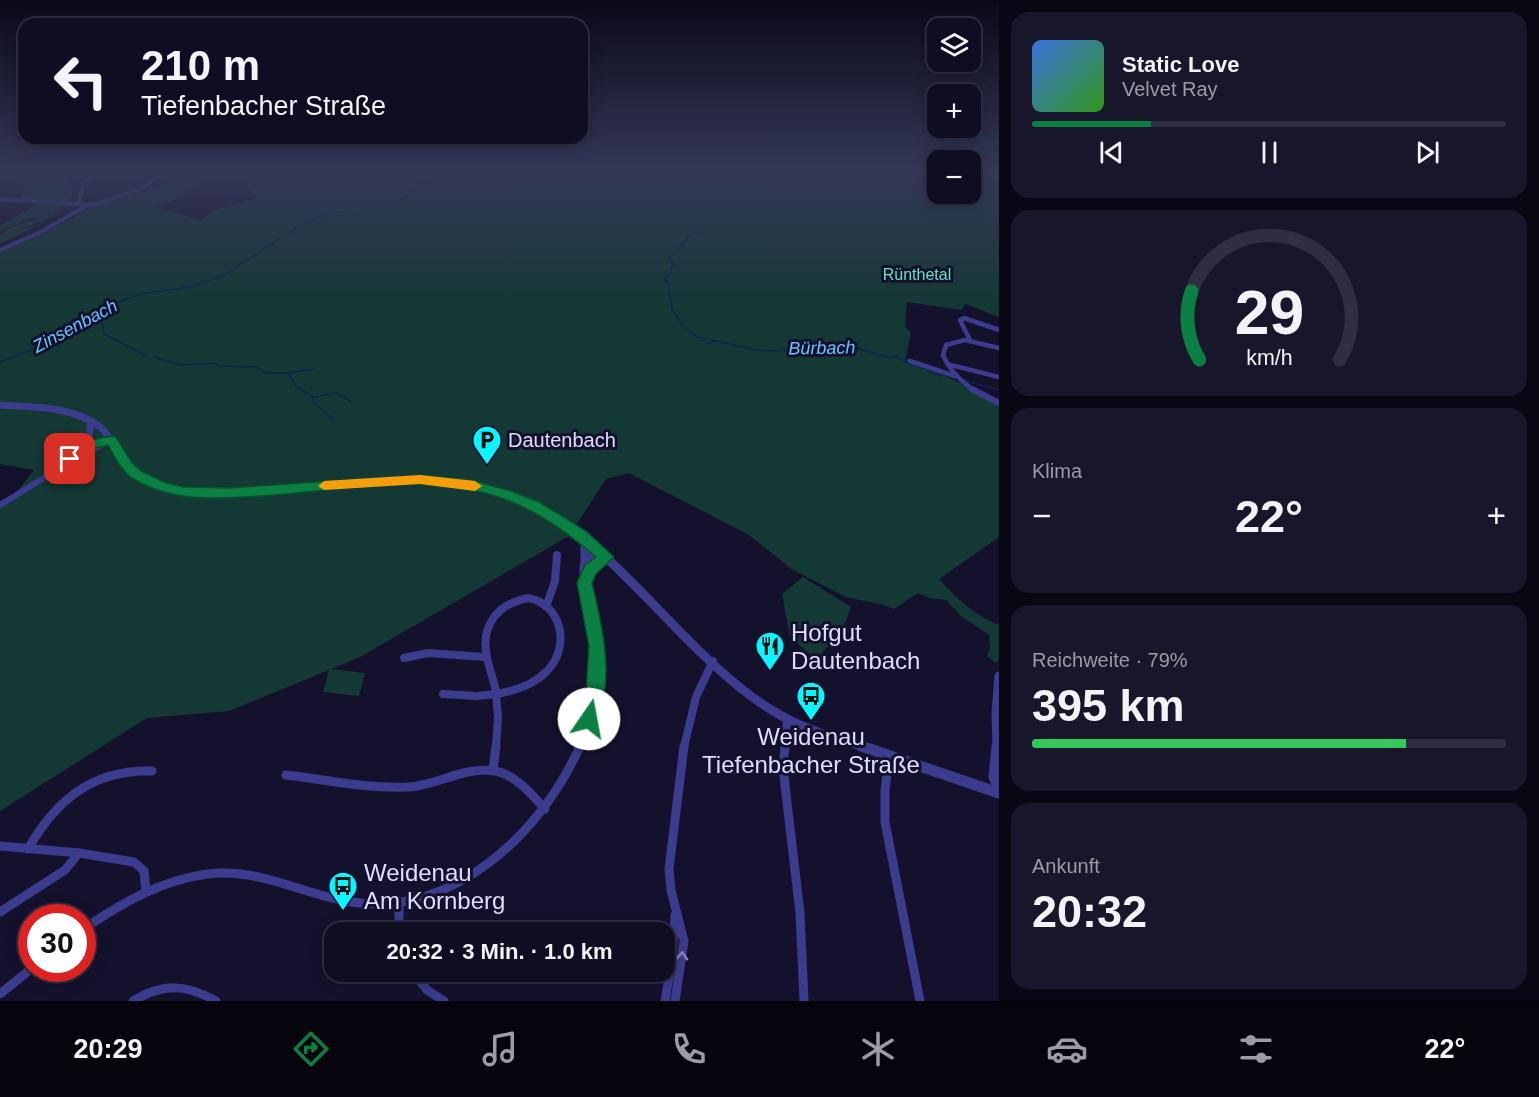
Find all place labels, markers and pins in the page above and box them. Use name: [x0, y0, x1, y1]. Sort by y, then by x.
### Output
parking icon: Dautenbach: [471, 424, 503, 466]
place label: Dautenbach: [508, 429, 616, 451]
pin: [44, 433, 95, 484]
place label: Hofgut Dautenbach: [791, 619, 920, 674]
restaurant icon: Hofgut Dautenbach: [754, 630, 786, 672]
bus stop icon: Weidenau Tiefenbacher Straße: [795, 680, 827, 722]
place label: Weidenau Tiefenbacher Straße: [702, 723, 920, 778]
place label: Weidenau Am Kornberg: [364, 859, 505, 914]
bus stop icon: Weidenau Am Kornberg: [327, 870, 359, 912]

